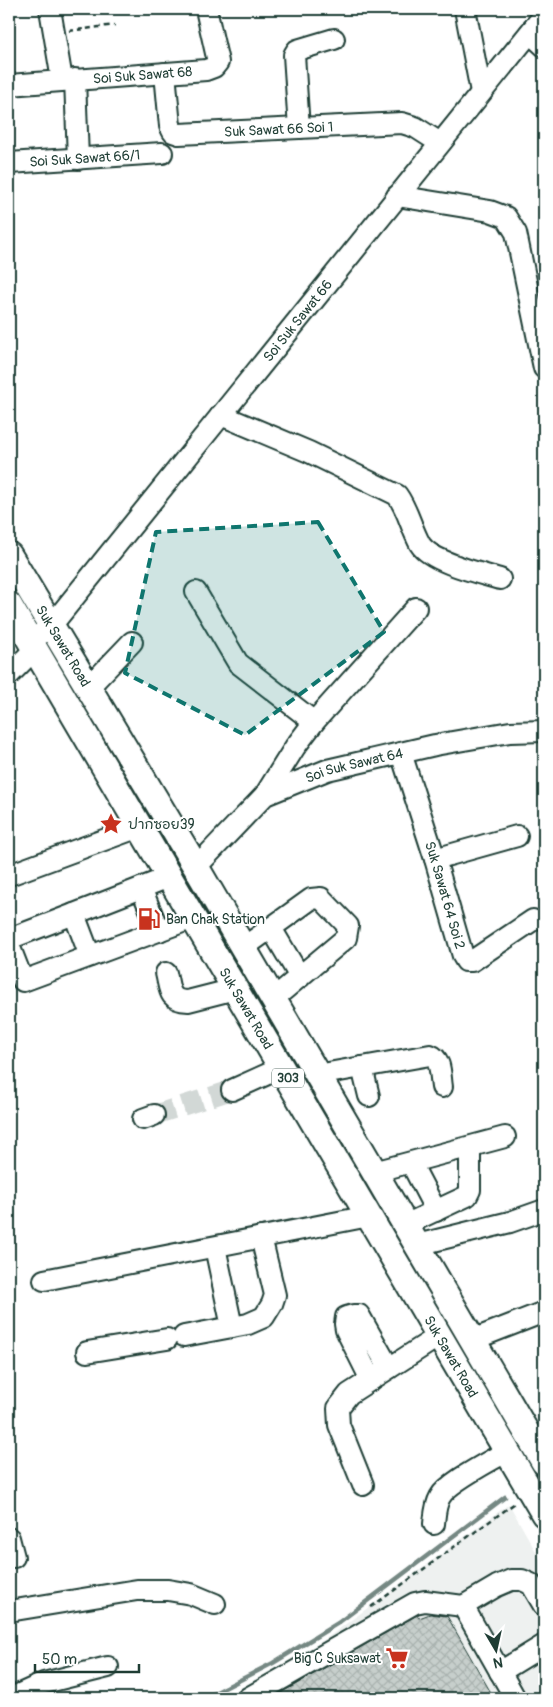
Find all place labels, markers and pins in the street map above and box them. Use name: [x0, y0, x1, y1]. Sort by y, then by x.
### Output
place icon: ปากซอย39: [98, 811, 124, 837]
place label: ปากซอย39: [128, 816, 195, 833]
fuel station icon: Ban Chak Station: [136, 906, 162, 932]
place label: Ban Chak Station: [166, 911, 265, 928]
supermarket icon: Big C Suksawat: [384, 1645, 410, 1671]
place label: Big C Suksawat: [294, 1650, 381, 1667]

